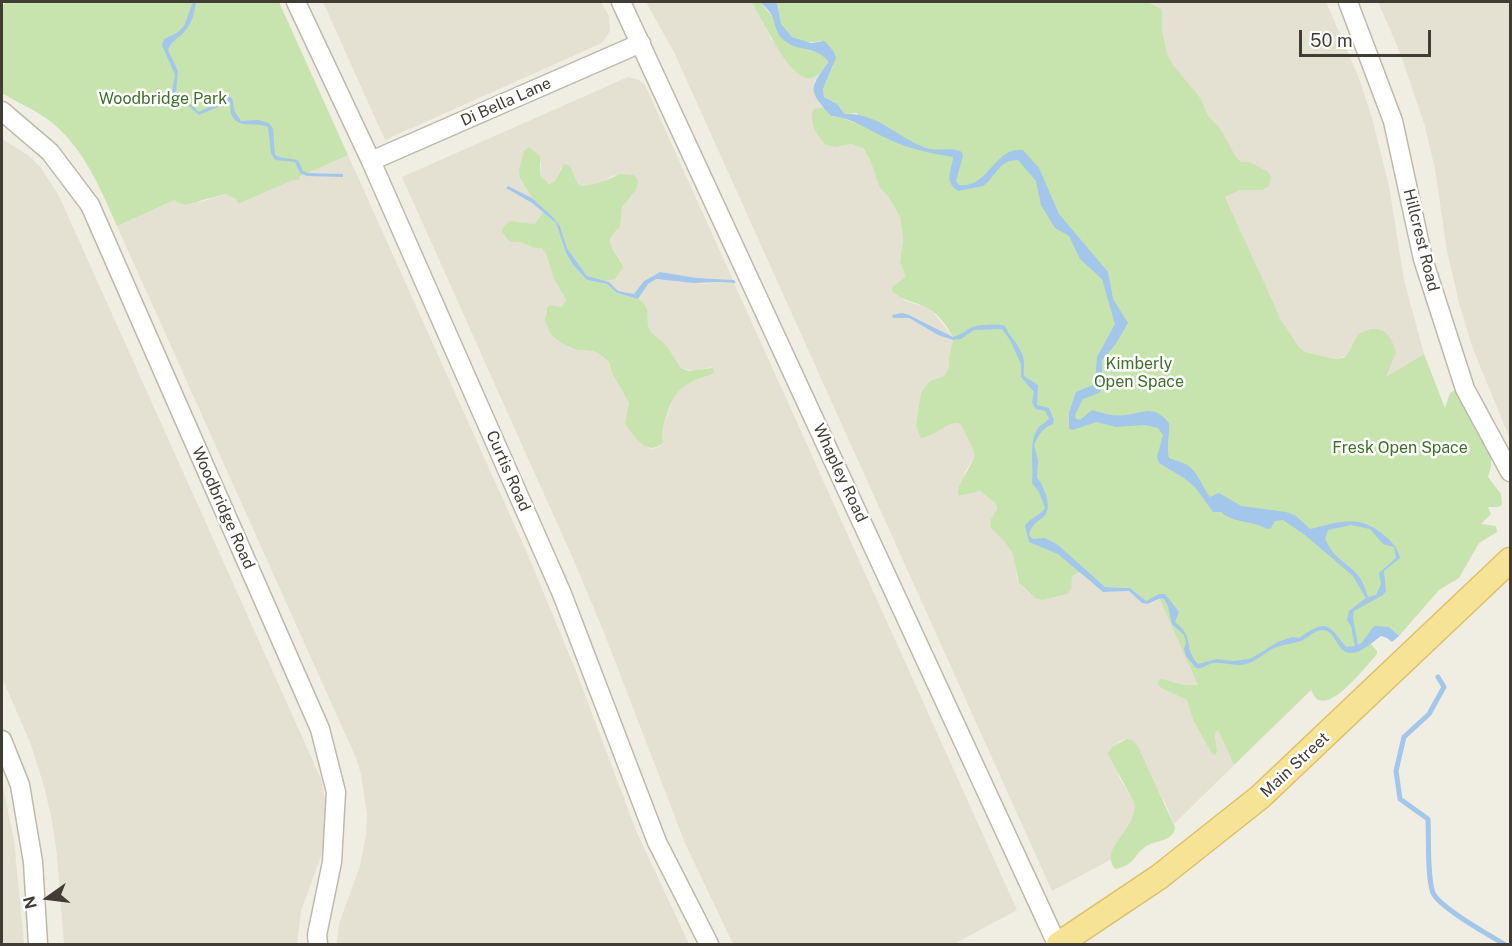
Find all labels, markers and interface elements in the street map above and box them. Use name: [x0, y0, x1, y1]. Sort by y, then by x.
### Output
scale bar: [1302, 18, 1434, 56]
text: 50 m: [1310, 30, 1353, 51]
street label: Di Bella Lane: [458, 73, 554, 131]
park label: Woodbridge Park: [99, 89, 227, 109]
street label: Hillcrest Road: [1399, 187, 1443, 293]
park label: Kimberly Open Space: [1094, 354, 1184, 392]
street label: Whapley Road: [809, 421, 871, 525]
street label: Curtis Road: [482, 428, 534, 514]
park label: Fresk Open Space: [1332, 438, 1468, 458]
street label: Woodbridge Road: [187, 444, 259, 572]
street label: Main Street: [1257, 728, 1333, 802]
north arrow: [18, 868, 78, 928]
text: N: [19, 894, 41, 911]

